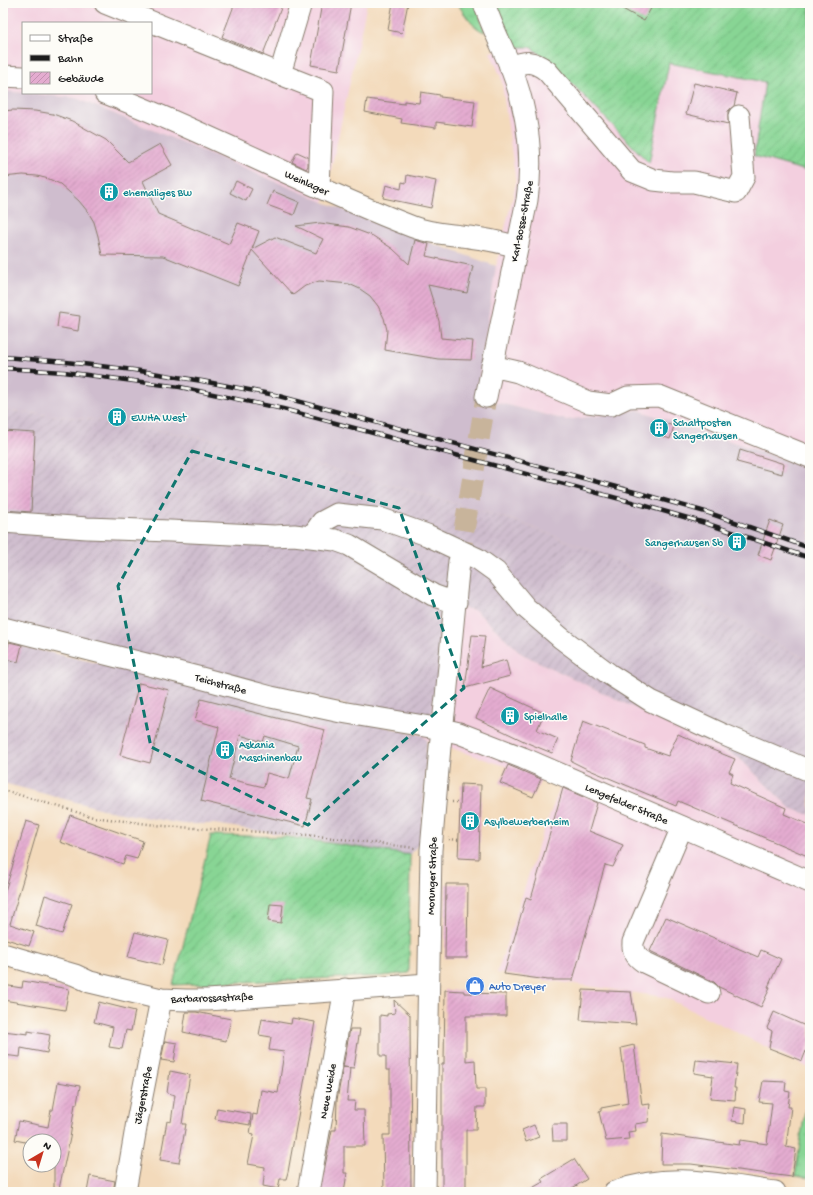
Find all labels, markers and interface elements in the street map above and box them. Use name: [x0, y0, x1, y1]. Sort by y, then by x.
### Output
legend: [22, 22, 152, 94]
text: Straße: [58, 33, 94, 47]
text: Bahn: [57, 53, 83, 67]
text: Gebäude: [58, 73, 104, 87]
street label: Weinlager: [282, 169, 331, 199]
street label: Karl-Bosse-Straße: [509, 179, 537, 263]
building icon: ehemaliges Bw: [98, 181, 120, 203]
place label: ehemaliges Bw: [123, 188, 192, 200]
building icon: EWHA West: [106, 406, 128, 428]
place label: EWHA West: [131, 413, 188, 425]
building icon: Schaltposten Sangerhausen: [648, 417, 670, 439]
place label: Schaltposten Sangerhausen: [673, 418, 738, 443]
building icon: Sangerhausen Sb: [726, 531, 748, 553]
place label: Sangerhausen Sb: [645, 538, 723, 550]
street label: Teichstraße: [192, 672, 248, 698]
building icon: Spielhalle: [499, 705, 521, 727]
place label: Spielhalle: [524, 712, 568, 724]
building icon: Askania Maschinenbau: [214, 739, 236, 761]
place label: Askania Maschinenbau: [239, 740, 302, 765]
street label: Lengefelder Straße: [583, 781, 670, 828]
building icon: Asylbewerberheim: [459, 810, 481, 832]
place label: Asylbewerberheim: [484, 817, 569, 829]
street label: Morunger Straße: [426, 837, 440, 915]
shop icon: Auto Dreyer: [464, 975, 486, 997]
place label: Auto Dreyer: [489, 982, 546, 994]
street label: Barbarossastraße: [170, 992, 254, 1006]
street label: Neue Weide: [318, 1062, 340, 1120]
street label: Jägerstraße: [132, 1065, 156, 1125]
north arrow: [22, 1133, 62, 1173]
text: N: [40, 1140, 53, 1154]

